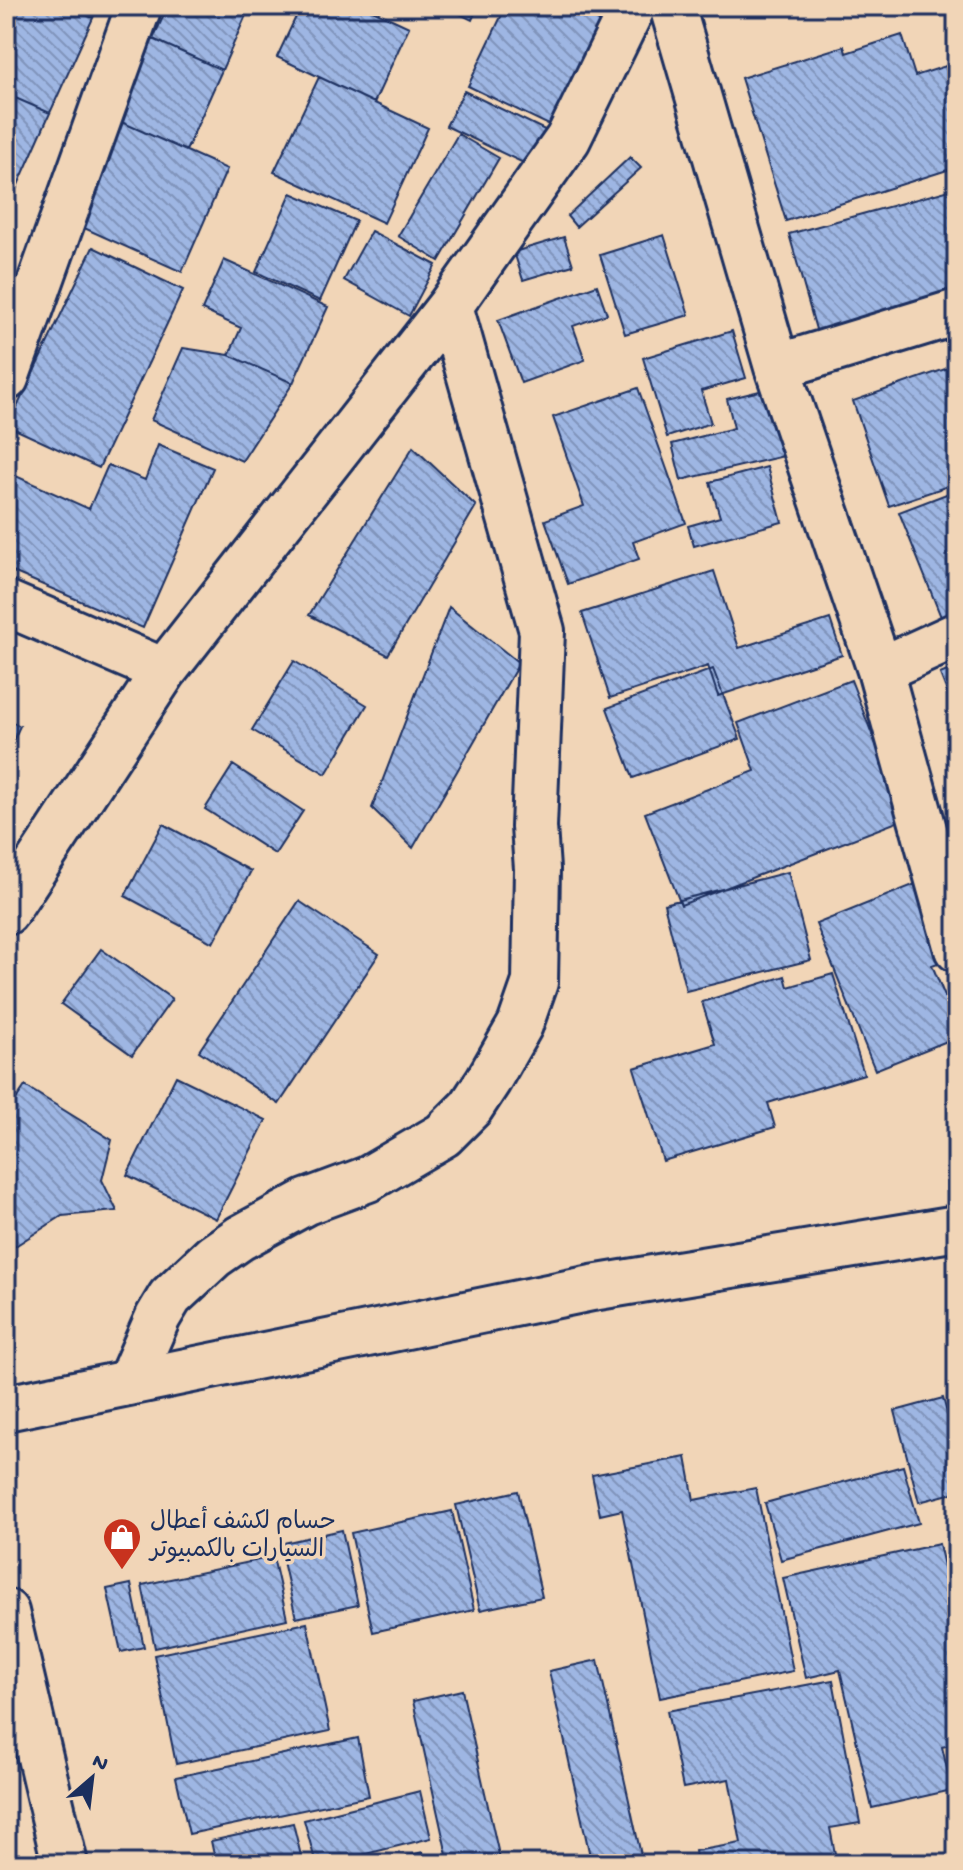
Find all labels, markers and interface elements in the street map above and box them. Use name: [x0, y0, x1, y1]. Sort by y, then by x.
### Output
place label: حسام لكشف أعطال السيارات بالكمبيوتر: [148, 1505, 335, 1566]
shop icon: حسام لكشف أعطال السيارات بالكمبيوتر: [101, 1516, 143, 1571]
north arrow: [52, 1738, 132, 1818]
text: N: [87, 1749, 112, 1779]

